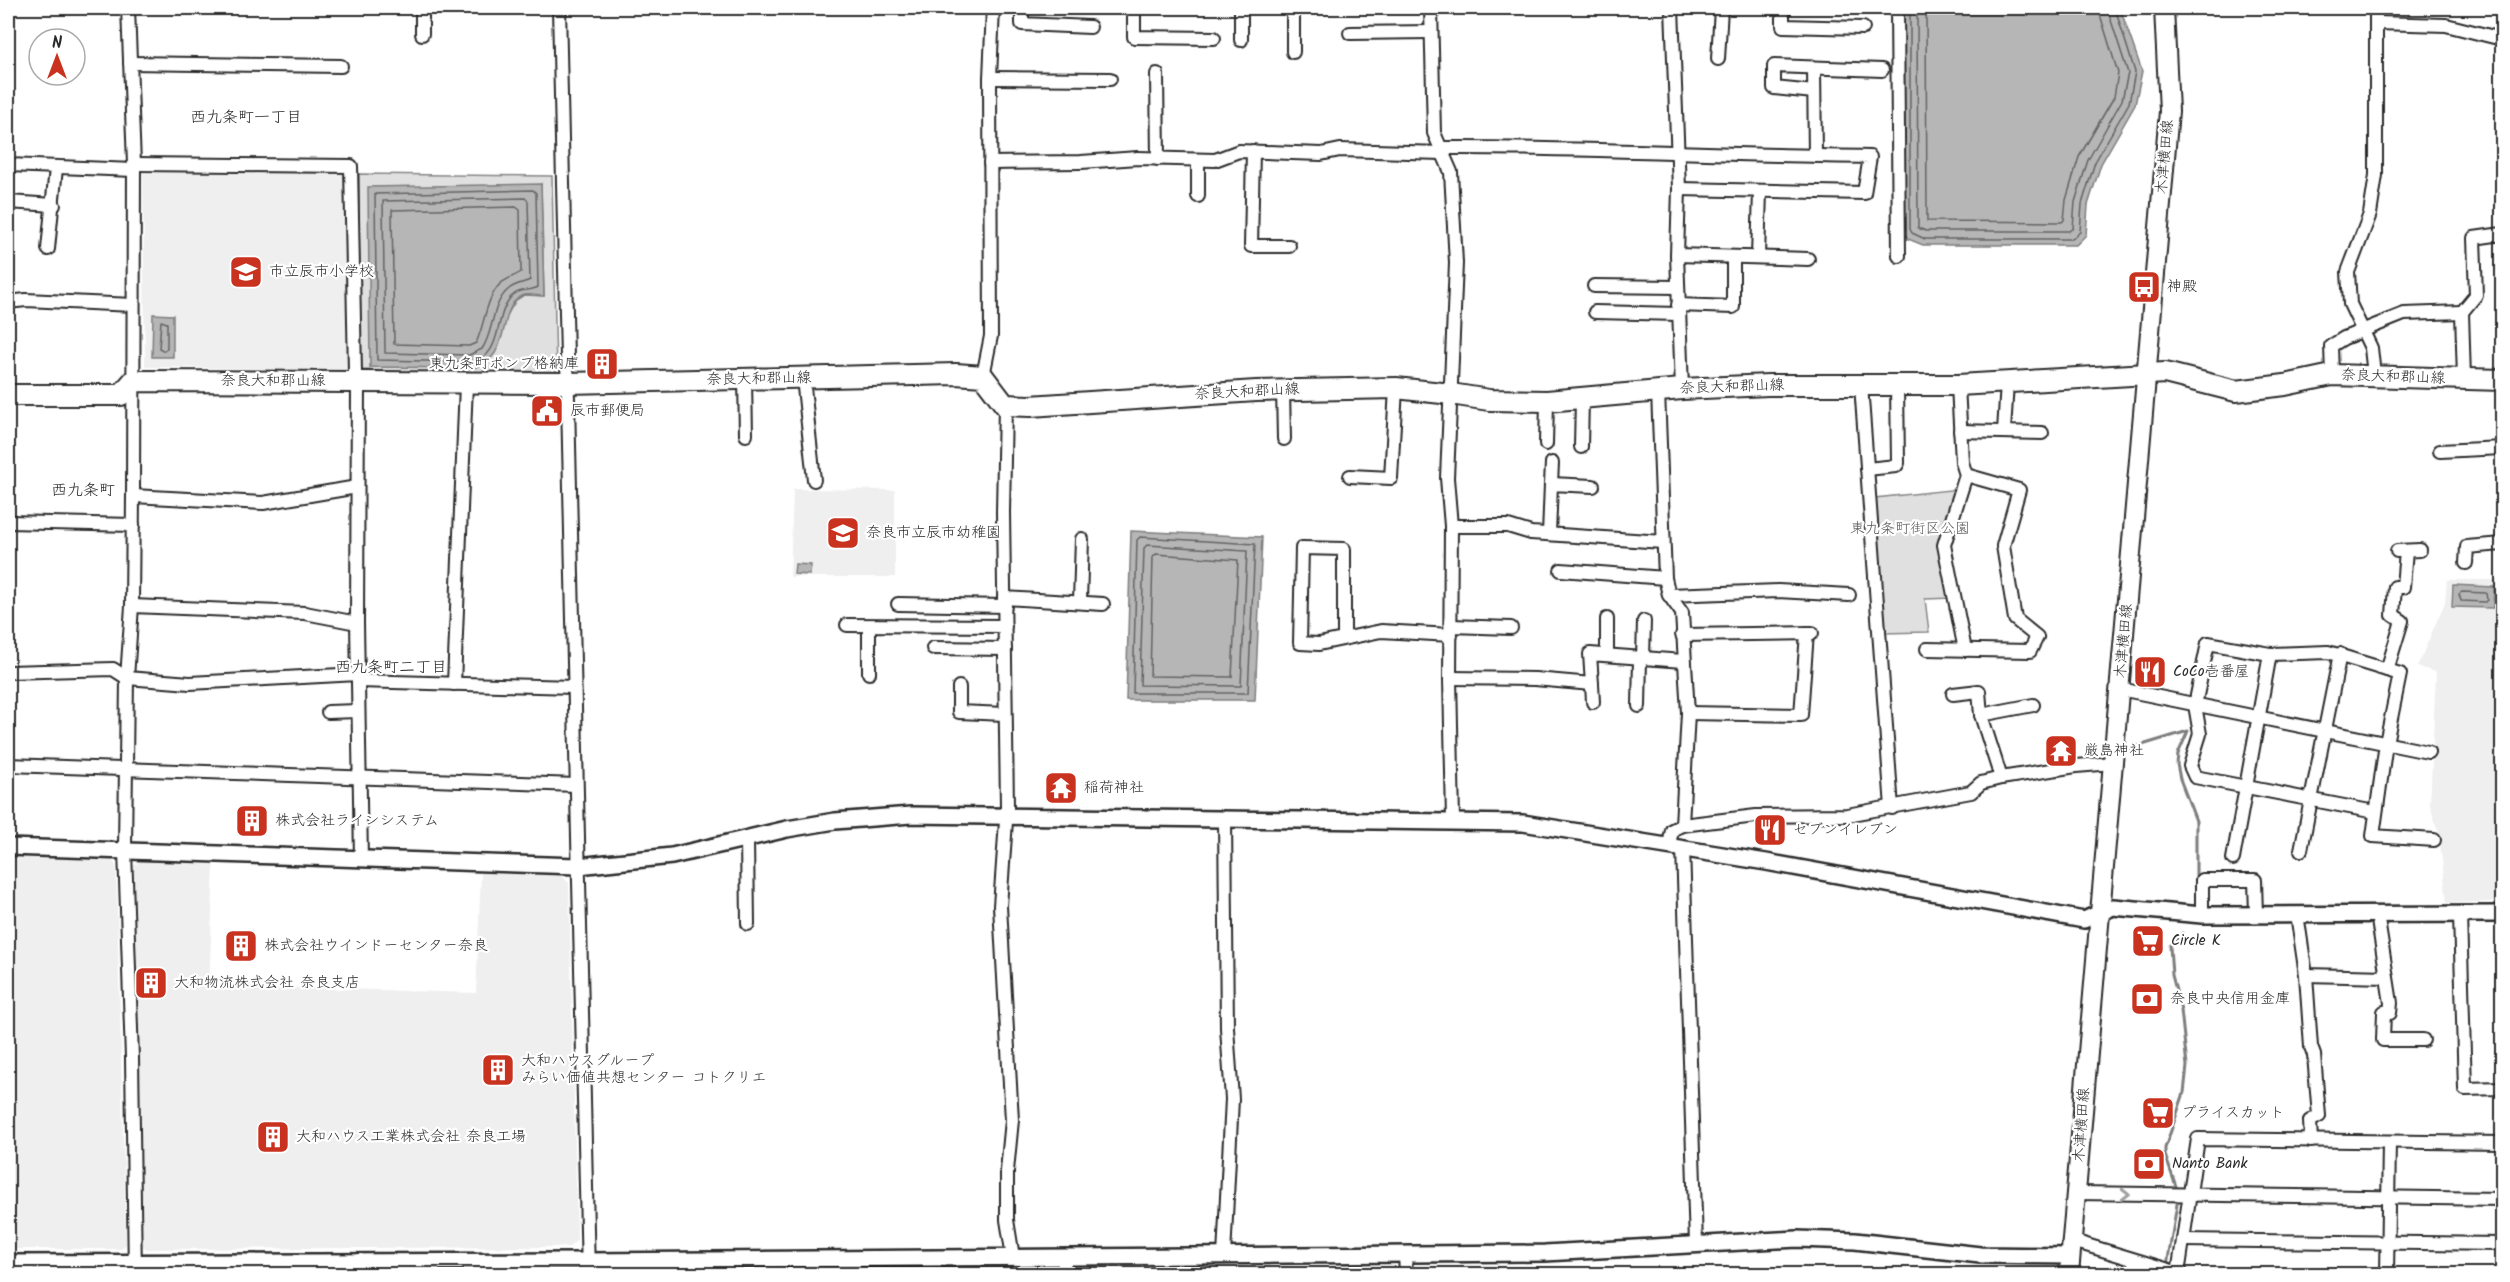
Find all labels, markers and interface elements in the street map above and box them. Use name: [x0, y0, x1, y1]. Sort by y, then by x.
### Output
north arrow: [27, 27, 87, 87]
text: N: [52, 31, 62, 56]
district label: 西九条町一丁目: [190, 105, 302, 130]
street label: 木津横田線: [2150, 119, 2180, 195]
school or university icon: 市立辰市小学校: [228, 254, 264, 290]
place label: 市立辰市小学校: [269, 260, 374, 284]
bus stop icon: 神殿: [2126, 269, 2162, 305]
place label: 神殿: [2167, 275, 2197, 299]
building icon: 東九条町ポンプ格納庫: [584, 346, 620, 382]
place label: 東九条町ポンプ格納庫: [429, 352, 579, 376]
street label: 奈良大和郡山線: [2340, 363, 2446, 391]
street label: 奈良大和郡山線: [706, 366, 812, 392]
street label: 奈良大和郡山線: [220, 369, 326, 393]
street label: 奈良大和郡山線: [1679, 373, 1785, 401]
street label: 奈良大和郡山線: [1194, 377, 1300, 407]
public building icon: 辰市郵便局: [529, 393, 565, 429]
place label: 辰市郵便局: [570, 399, 645, 423]
district label: 西九条町: [51, 478, 115, 503]
school or university icon: 奈良市立辰市幼稚園: [825, 515, 861, 551]
park label: 東九条町街区公園: [1850, 517, 1970, 541]
place label: 奈良市立辰市幼稚園: [866, 521, 1001, 545]
street label: 木津横田線: [2109, 603, 2139, 679]
restaurant icon: CoCo壱番屋: [2132, 654, 2168, 690]
district label: 西九条町二丁目: [335, 655, 447, 680]
place label: CoCo壱番屋: [2173, 660, 2250, 684]
temple icon: 厳島神社: [2043, 733, 2079, 769]
place label: 厳島神社: [2084, 739, 2144, 763]
temple icon: 稲荷神社: [1043, 770, 1079, 806]
place label: 稲荷神社: [1084, 776, 1144, 800]
building icon: 株式会社ラインシステム: [234, 803, 270, 839]
place label: 株式会社ラインシステム: [275, 809, 439, 833]
restaurant icon: セブンイレブン: [1752, 812, 1788, 848]
place label: セブンイレブン: [1793, 818, 1898, 842]
supermarket icon: Circle K: [2130, 923, 2166, 959]
building icon: 株式会社ウインドーセンター奈良: [223, 928, 259, 964]
place label: Circle K: [2171, 929, 2221, 953]
place label: 株式会社ウインドーセンター奈良: [264, 934, 488, 958]
building icon: 大和物流株式会社 奈良支店: [133, 965, 169, 1001]
place label: 大和物流株式会社 奈良支店: [174, 971, 360, 995]
bank icon: 奈良中央信用金庫: [2129, 981, 2165, 1017]
place label: 奈良中央信用金庫: [2170, 987, 2290, 1011]
place label: 大和ハウスグループ みらい価値共想センター コトクリエ: [521, 1049, 766, 1090]
building icon: 大和ハウスグループ みらい価値共想センター コトクリエ: [480, 1052, 516, 1088]
street label: 木津横田線: [2067, 1087, 2097, 1163]
supermarket icon: プライスカット: [2140, 1095, 2176, 1131]
place label: プライスカット: [2181, 1101, 2285, 1125]
building icon: 大和ハウス工業株式会社 奈良工場: [255, 1119, 291, 1155]
place label: 大和ハウス工業株式会社 奈良工場: [296, 1125, 526, 1149]
bank icon: Nanto Bank: [2131, 1146, 2167, 1182]
place label: Nanto Bank: [2172, 1152, 2248, 1176]
one-way arrow: [2120, 1188, 2129, 1200]

